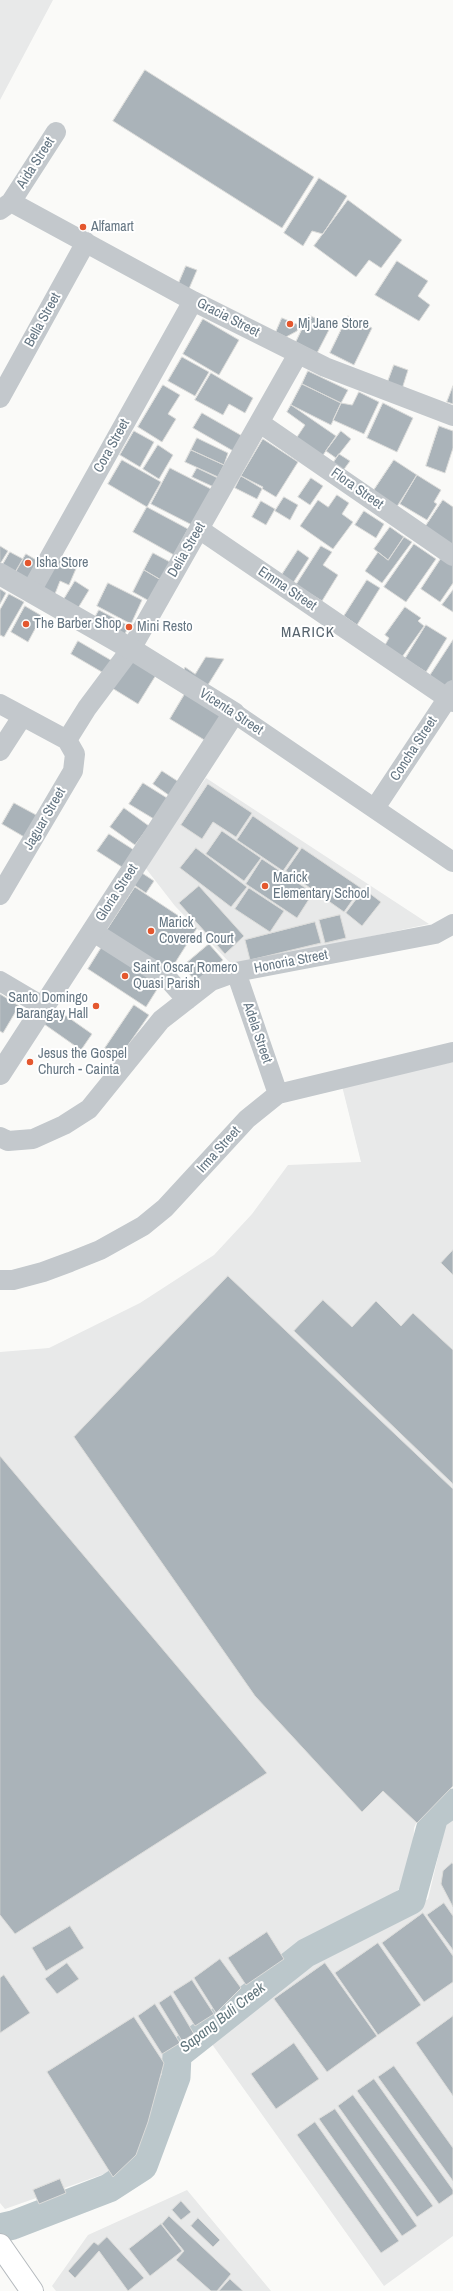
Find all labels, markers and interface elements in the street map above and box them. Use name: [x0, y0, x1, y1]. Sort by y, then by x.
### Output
street label: Aida Street: [13, 134, 59, 192]
place label: Alfamart: [91, 219, 134, 235]
marker: Alfamart: [78, 222, 88, 232]
street label: Bella Street: [21, 290, 65, 350]
street label: Gracia Street: [194, 295, 262, 341]
place label: Mj Jane Store: [298, 316, 369, 332]
marker: Mj Jane Store: [285, 319, 295, 329]
street label: Cora Street: [90, 416, 134, 476]
street label: Flora Street: [328, 465, 386, 513]
street label: Delia Street: [165, 520, 209, 580]
place label: Isha Store: [36, 555, 88, 571]
marker: Isha Store: [23, 558, 33, 568]
street label: Emma Street: [255, 563, 319, 615]
place label: The Barber Shop: [34, 616, 121, 632]
marker: The Barber Shop: [21, 619, 31, 629]
place label: Mini Resto: [137, 619, 193, 635]
marker: Mini Resto: [124, 622, 134, 632]
district label: MARICK: [281, 624, 335, 642]
street label: Vicenta Street: [196, 685, 266, 739]
street label: Concha Street: [387, 714, 441, 784]
street label: Jaguar Street: [20, 785, 70, 853]
street label: Gloria Street: [92, 861, 142, 925]
place label: Marick Elementary School: [273, 870, 369, 902]
marker: Marick Elementary School: [260, 881, 270, 891]
place label: Marick Covered Court: [159, 915, 234, 948]
marker: Marick Covered Court: [146, 926, 156, 936]
street label: Honoria Street: [253, 947, 329, 977]
place label: Saint Oscar Romero Quasi Parish: [133, 960, 238, 992]
marker: Saint Oscar Romero Quasi Parish: [120, 971, 130, 981]
place label: Santo Domingo Barangay Hall: [8, 990, 88, 1022]
street label: Adela Street: [239, 1000, 275, 1066]
marker: Santo Domingo Barangay Hall: [91, 1001, 101, 1011]
place label: Jesus the Gospel Church - Cainta: [38, 1046, 127, 1078]
marker: Jesus the Gospel Church - Cainta: [25, 1057, 35, 1067]
street label: Irma Street: [194, 1123, 244, 1177]
water label: Sapang Buli Creek: [177, 1979, 269, 2057]

